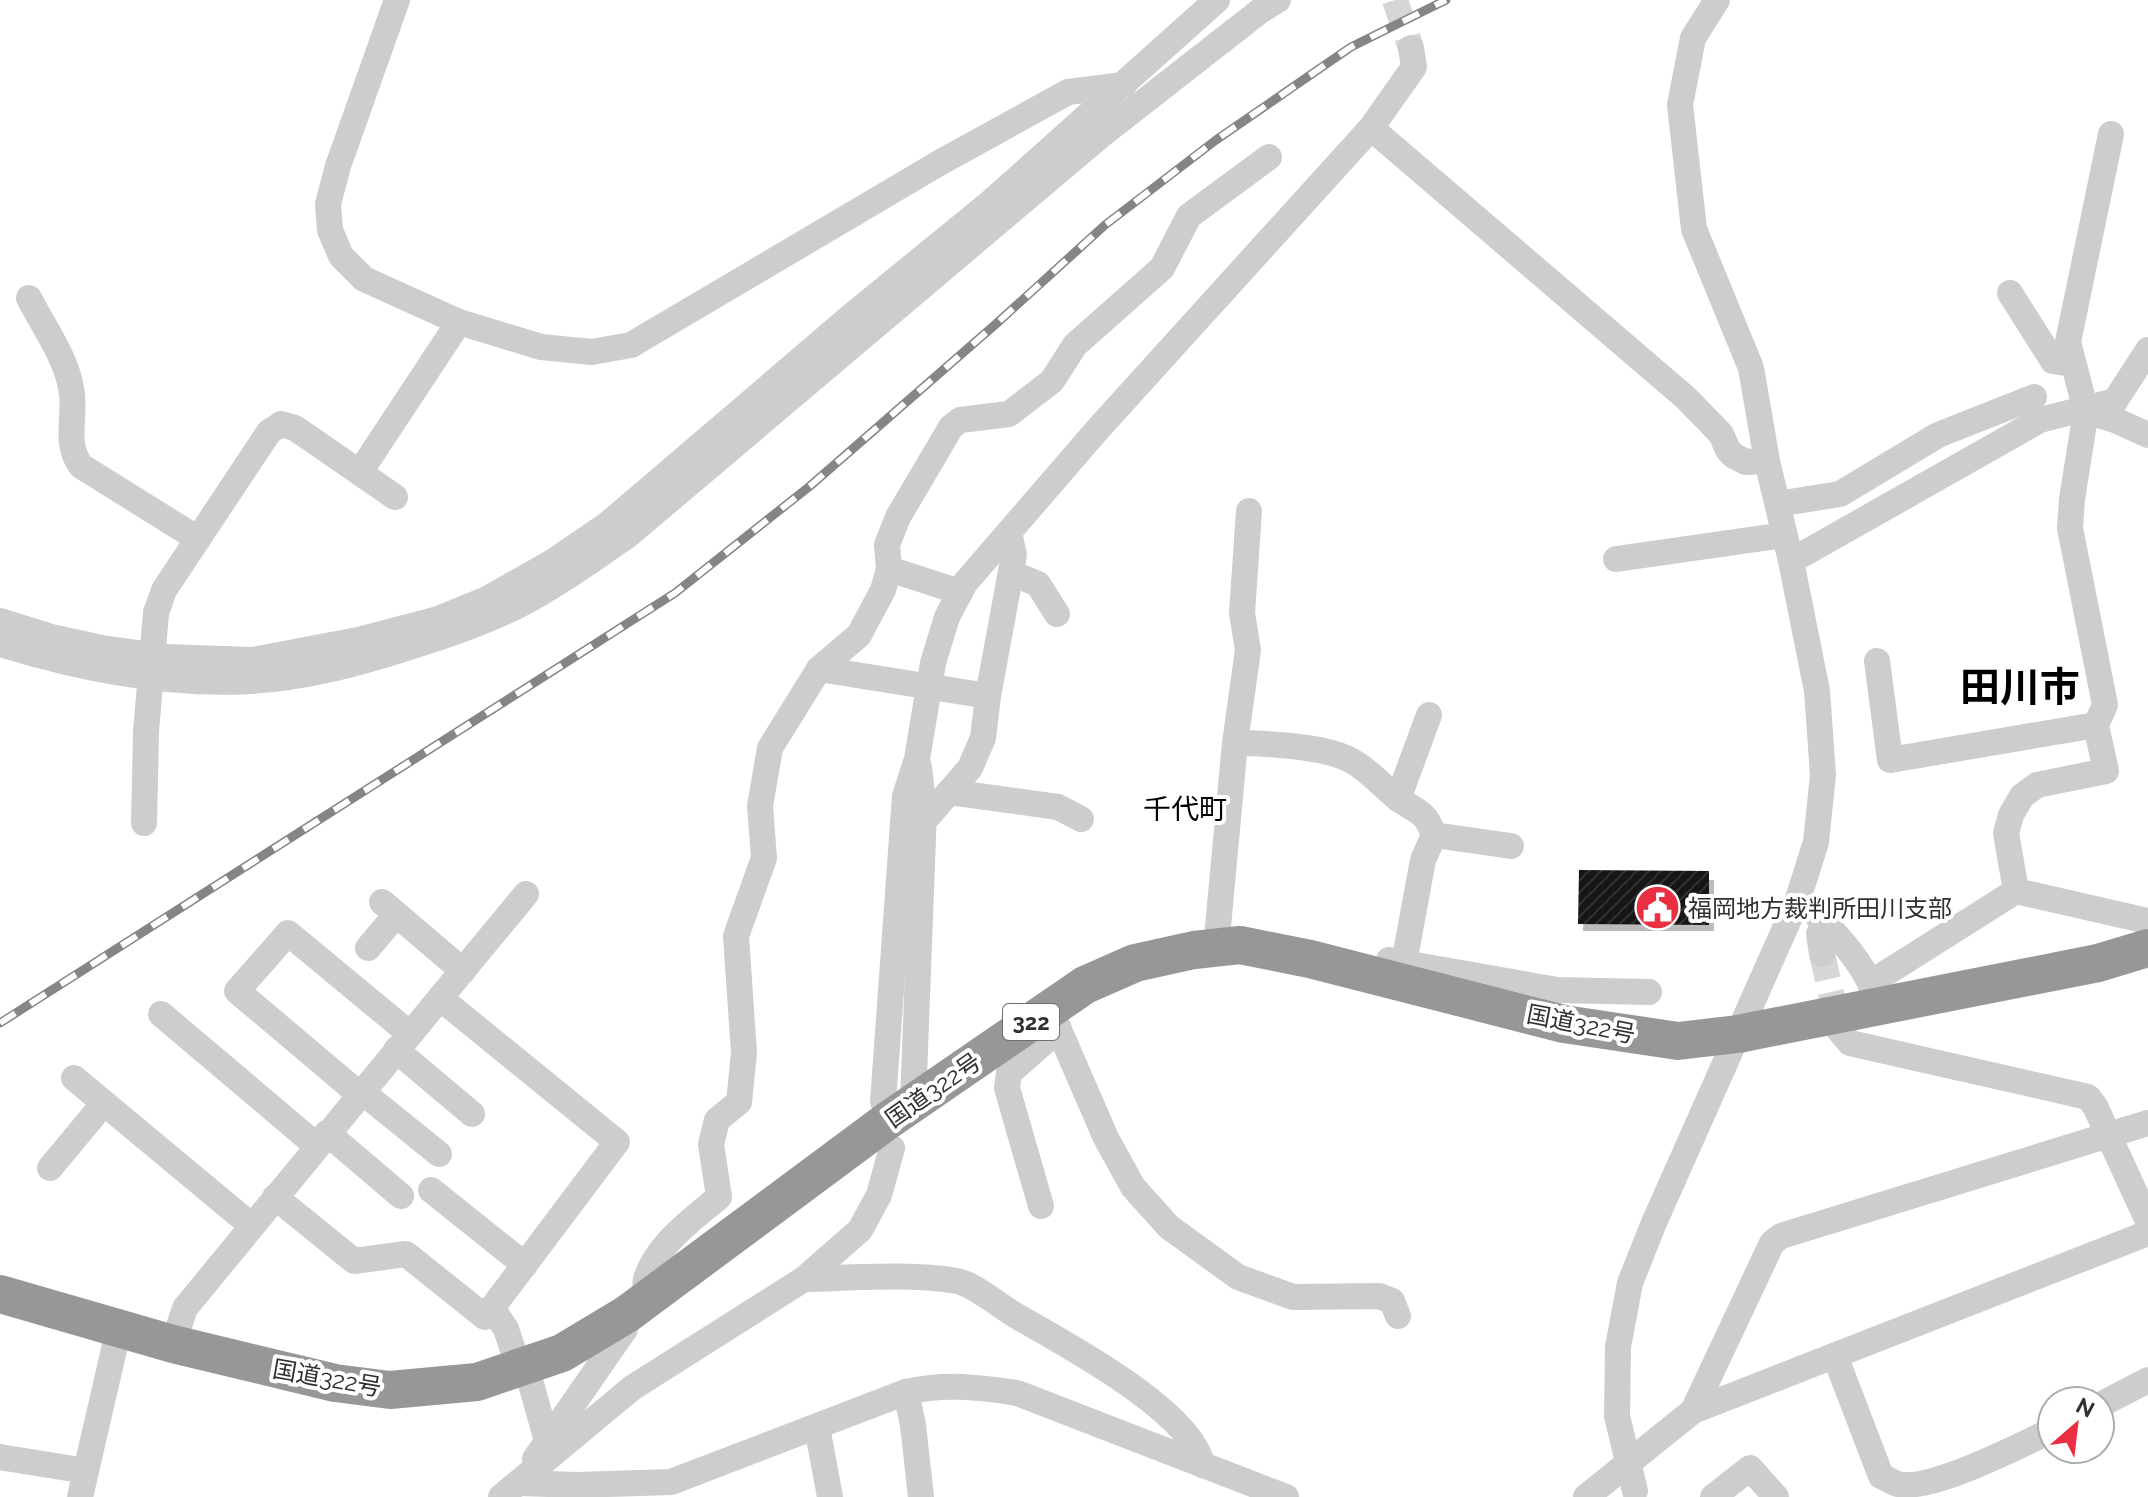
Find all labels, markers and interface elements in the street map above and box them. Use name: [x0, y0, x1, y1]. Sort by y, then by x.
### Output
district label: 田川市: [1960, 663, 2080, 710]
district label: 千代町: [1143, 793, 1227, 826]
public building icon: 福岡地方裁判所田川支部: [1633, 884, 1681, 932]
place label: 福岡地方裁判所田川支部: [1688, 894, 1952, 923]
street label: 国道322号: [1524, 999, 1638, 1049]
road number: 322: [1003, 1004, 1059, 1040]
street label: 国道322号: [880, 1047, 986, 1133]
street label: 国道322号: [270, 1354, 384, 1402]
north arrow: [2036, 1385, 2116, 1465]
text: N: [2072, 1392, 2099, 1423]

